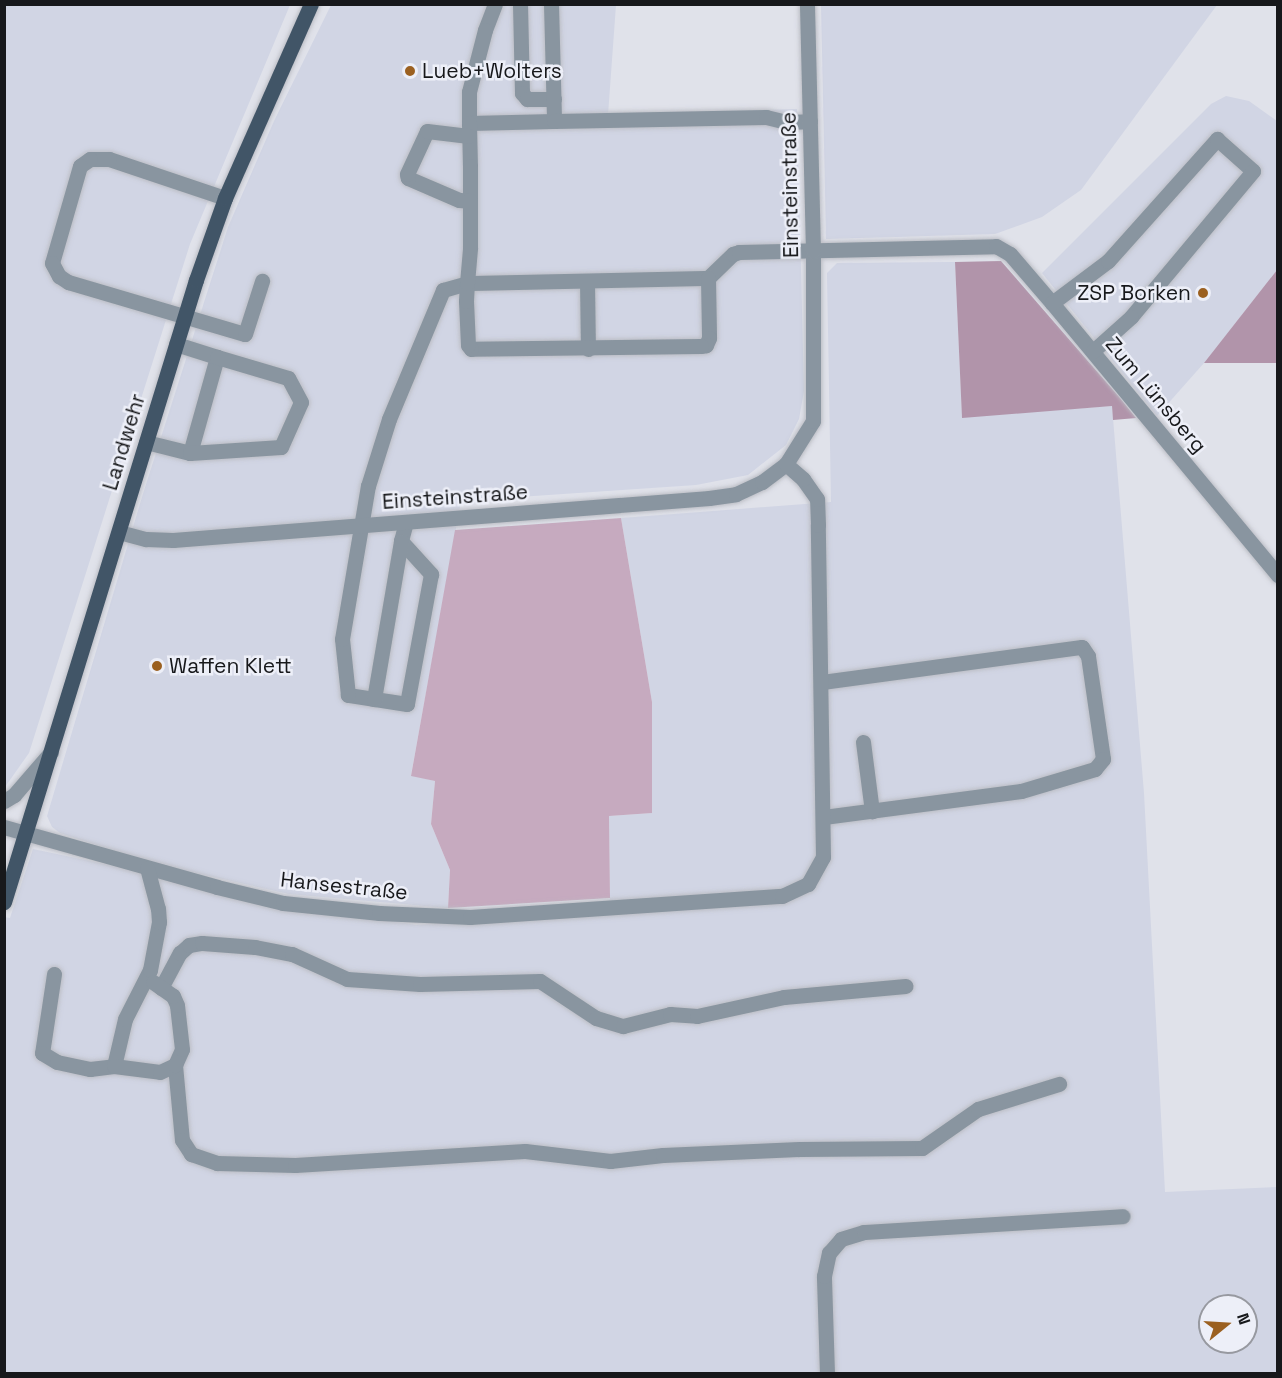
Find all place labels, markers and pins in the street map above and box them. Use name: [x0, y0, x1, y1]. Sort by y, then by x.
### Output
place label: Lueb+Wolters: [422, 58, 562, 84]
marker: Lueb+Wolters: [403, 64, 417, 78]
place label: ZSP Borken: [1077, 280, 1191, 306]
marker: ZSP Borken: [1196, 286, 1210, 300]
place label: Waffen Klett: [169, 653, 292, 679]
marker: Waffen Klett: [150, 659, 164, 673]

